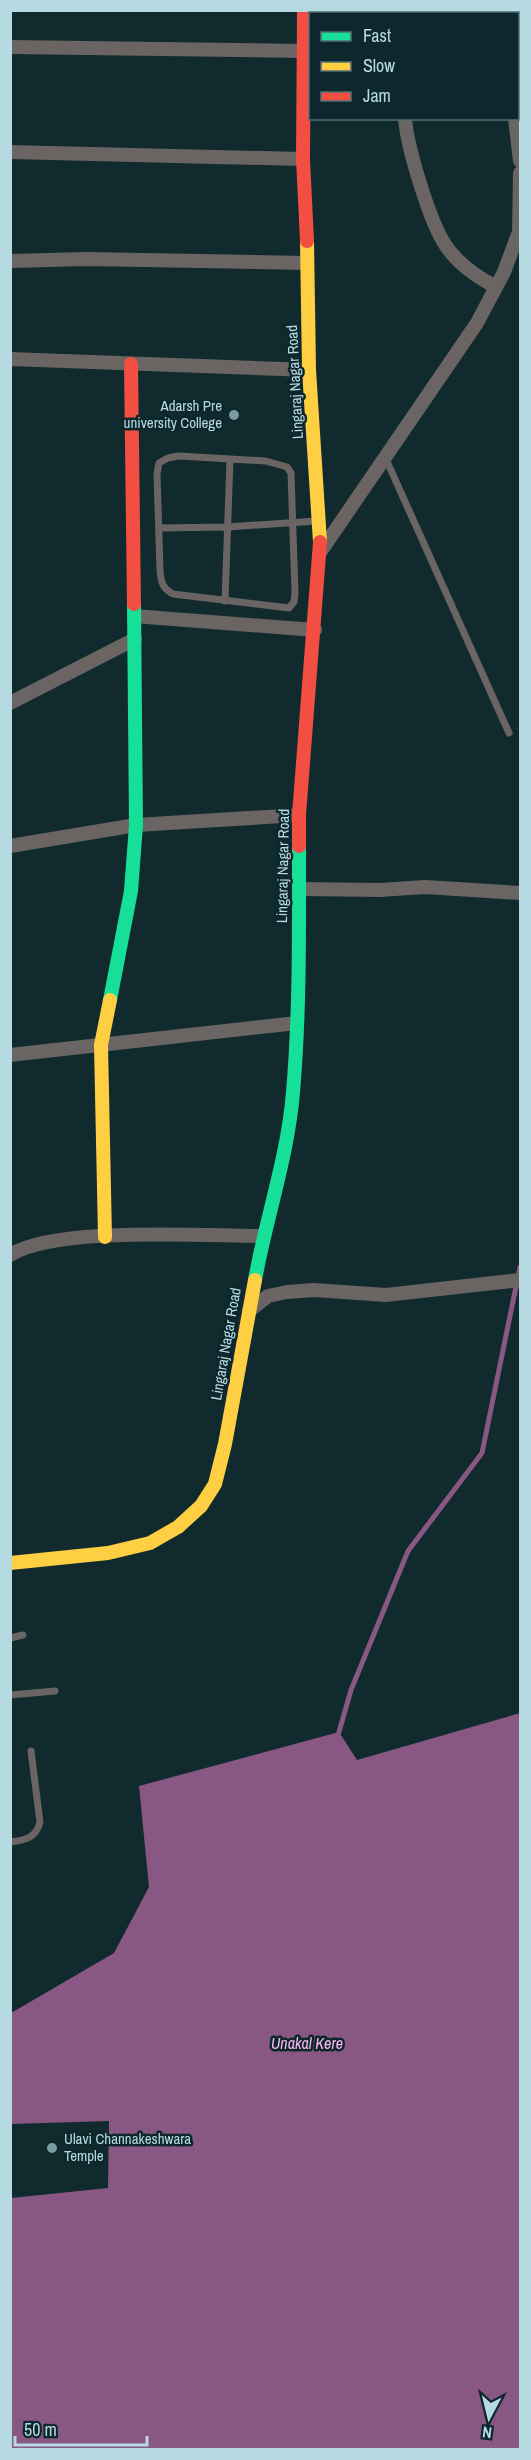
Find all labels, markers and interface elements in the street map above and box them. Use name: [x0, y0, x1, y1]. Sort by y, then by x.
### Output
legend: [309, 12, 519, 120]
text: Fast: [363, 23, 391, 48]
text: Slow: [363, 53, 395, 78]
text: Jam: [363, 83, 391, 108]
street label: Lingaraj Nagar Road: [281, 324, 308, 440]
place label: Adarsh Pre university College: [124, 395, 222, 433]
marker: Adarsh Pre university College: [227, 408, 241, 422]
street label: Lingaraj Nagar Road: [271, 809, 294, 923]
street label: Lingaraj Nagar Road: [205, 1286, 246, 1402]
water label: Unakal Kere: [271, 2032, 343, 2054]
place label: Ulavi Channakeshwara Temple: [64, 2128, 191, 2166]
marker: Ulavi Channakeshwara Temple: [45, 2141, 59, 2155]
north arrow: [459, 2388, 519, 2448]
scale bar: [15, 2409, 147, 2447]
text: 50 m: [24, 2417, 57, 2442]
text: N: [481, 2421, 493, 2444]

